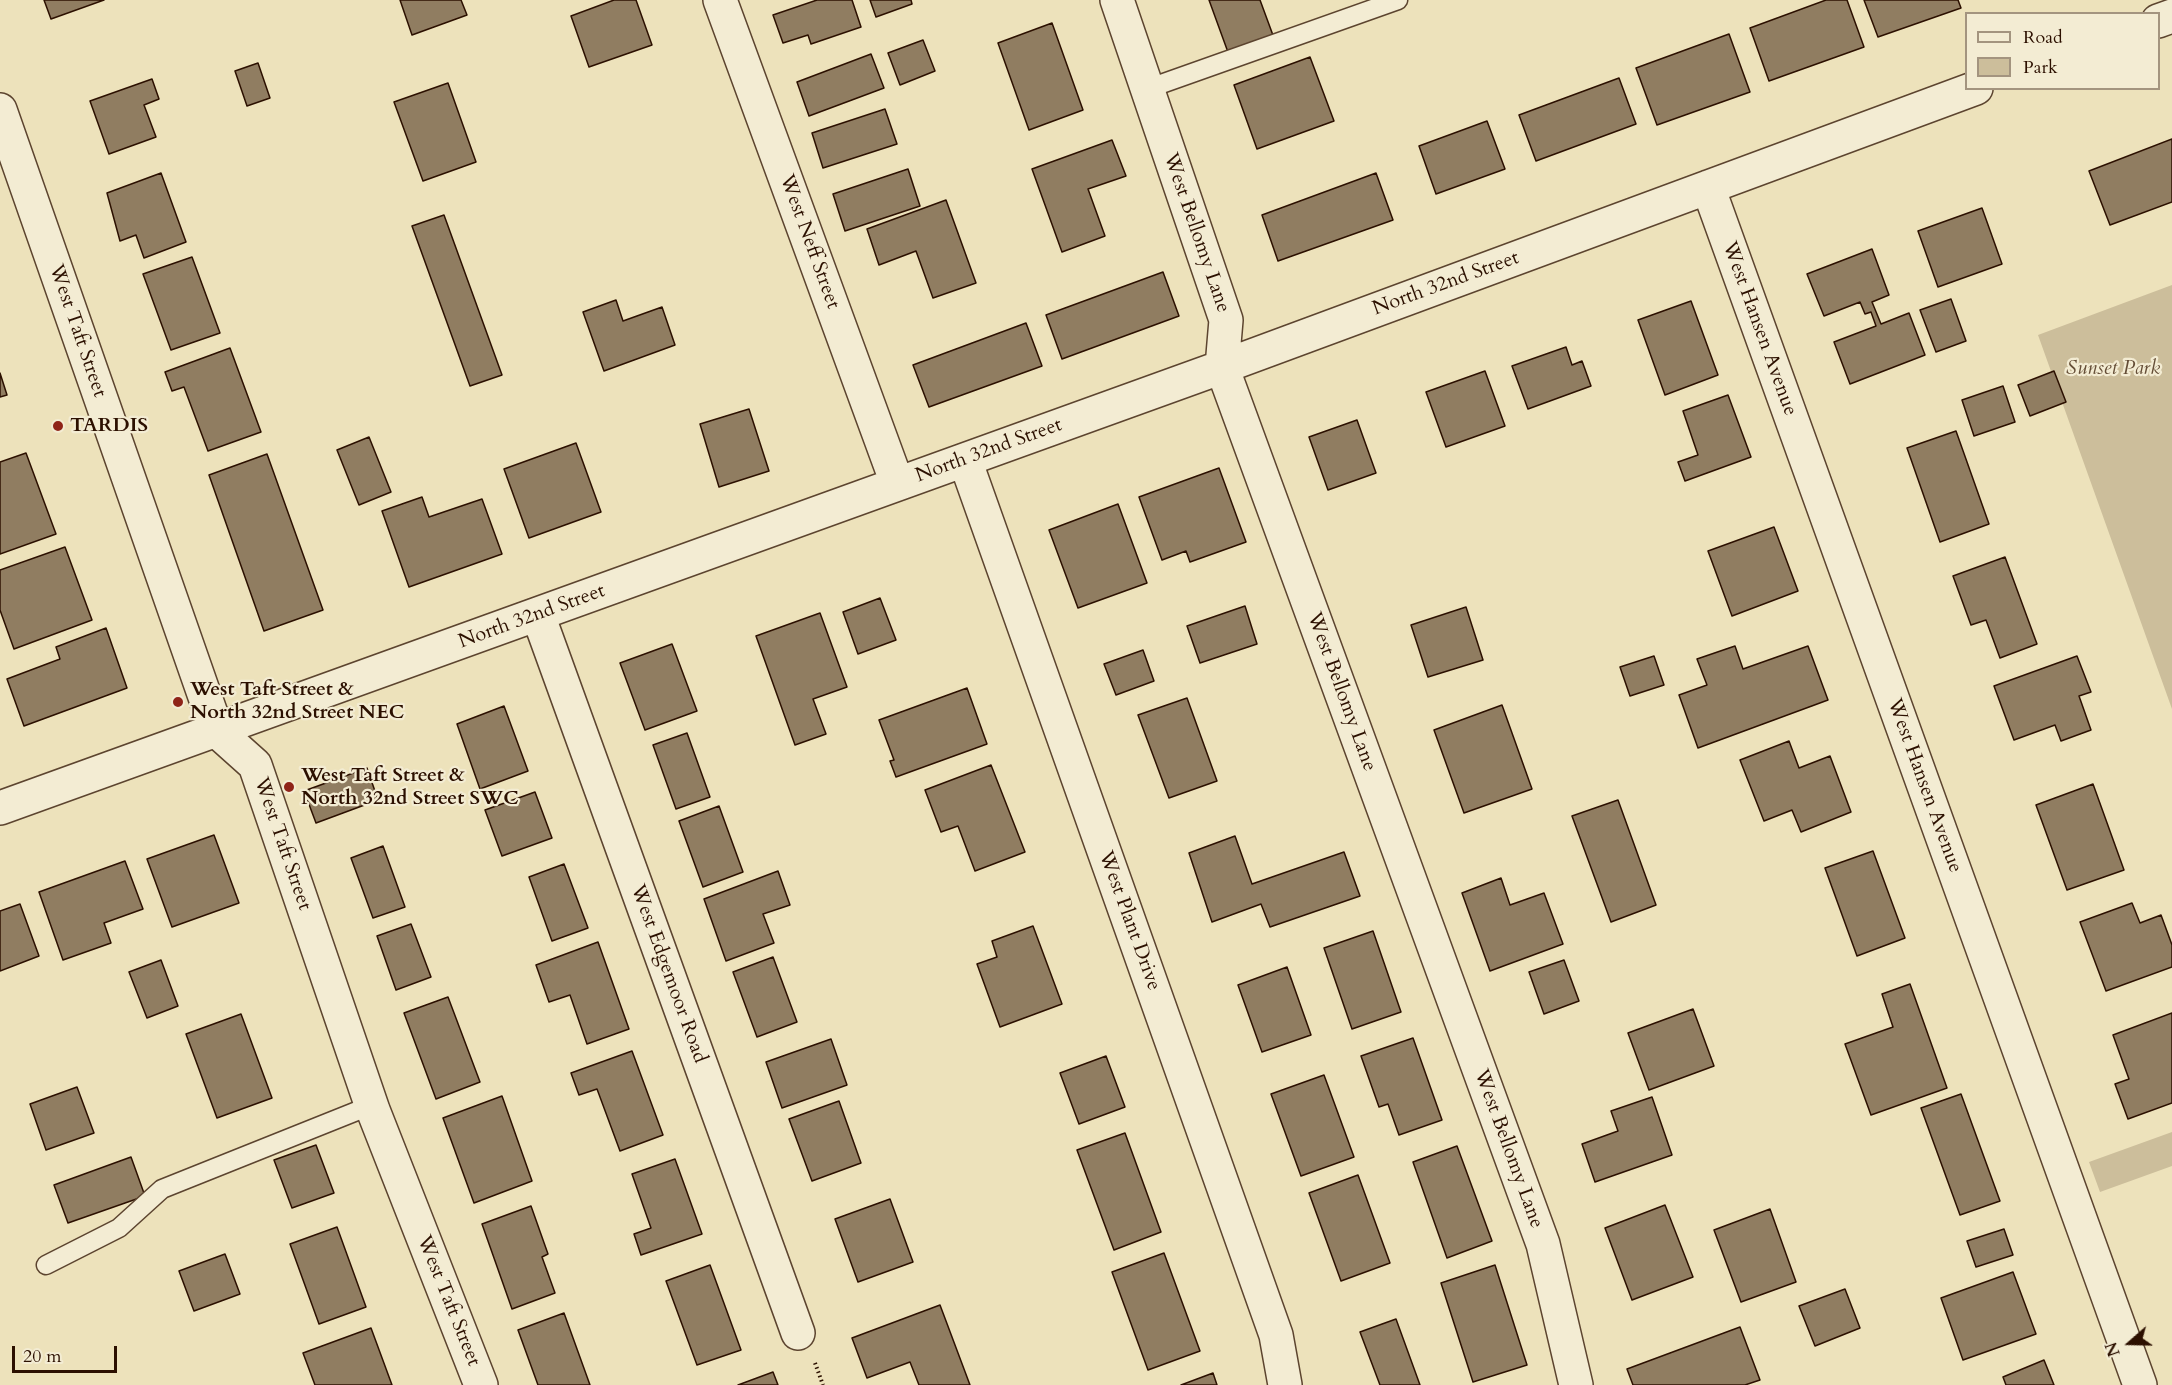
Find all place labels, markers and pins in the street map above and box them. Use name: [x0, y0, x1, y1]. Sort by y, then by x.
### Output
place label: TARDIS: [70, 414, 148, 438]
marker: TARDIS: [51, 419, 65, 433]
place label: West Taft Street & North 32nd Street NEC: [190, 678, 404, 725]
marker: West Taft Street & North 32nd Street NEC: [171, 695, 185, 709]
place label: West Taft Street & North 32nd Street SWC: [301, 764, 519, 811]
marker: West Taft Street & North 32nd Street SWC: [282, 780, 296, 794]

